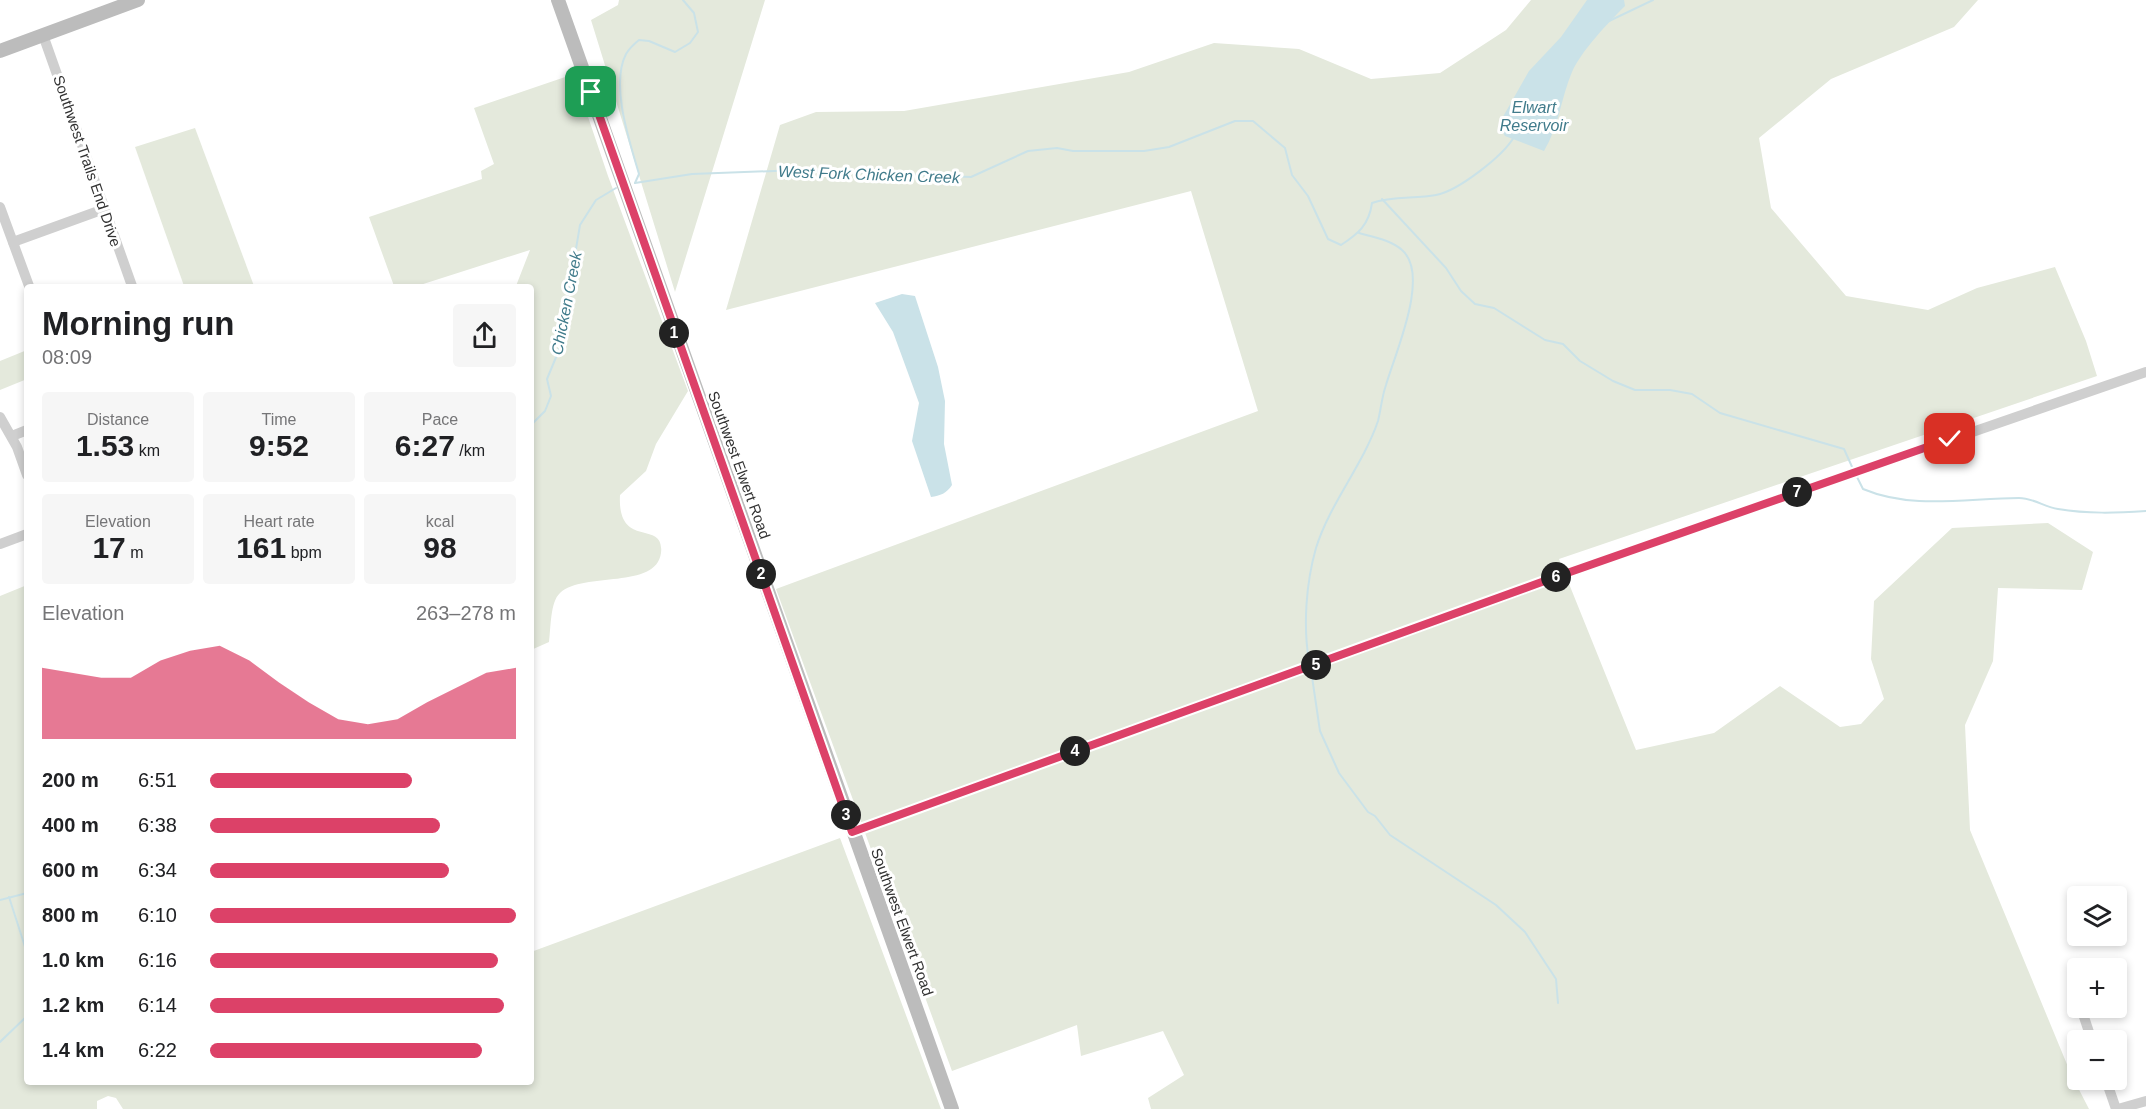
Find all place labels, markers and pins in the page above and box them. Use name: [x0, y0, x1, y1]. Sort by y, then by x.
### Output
pin: [565, 66, 616, 117]
pin: 1: [659, 318, 689, 348]
pin: [1924, 413, 1975, 464]
pin: 7: [1782, 477, 1812, 507]
pin: 2: [746, 559, 776, 589]
pin: 6: [1541, 562, 1571, 592]
pin: 5: [1301, 650, 1331, 680]
pin: 4: [1060, 736, 1090, 766]
pin: 3: [831, 800, 861, 830]

